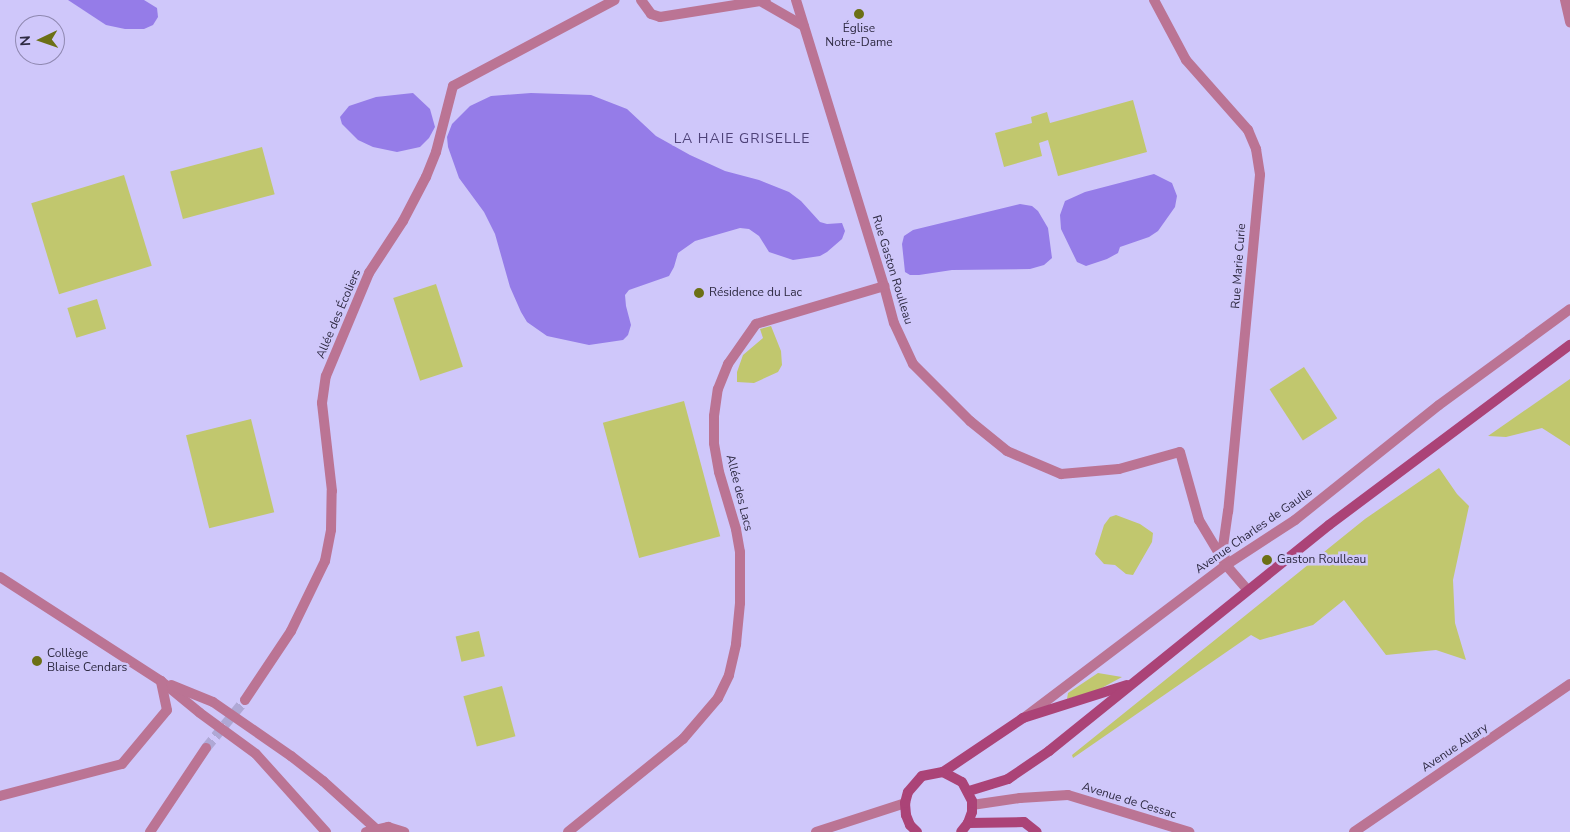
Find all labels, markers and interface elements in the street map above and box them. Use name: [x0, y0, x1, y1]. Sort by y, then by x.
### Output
marker: Église Notre-Dame: [853, 8, 865, 20]
north arrow: [15, 15, 65, 65]
place label: Église Notre-Dame: [825, 22, 893, 50]
text: N: [16, 35, 35, 46]
district label: LA HAIE GRISELLE: [672, 131, 812, 147]
street label: Rue Gaston Roulleau: [869, 214, 915, 326]
street label: Rue Marie Curie: [1229, 223, 1249, 309]
street label: Allée des Écoliers: [314, 267, 364, 361]
place label: Résidence du Lac: [709, 286, 802, 300]
marker: Résidence du Lac: [693, 287, 705, 299]
street label: Allée des Lacs: [723, 453, 755, 533]
street label: Avenue Charles de Gaulle: [1193, 485, 1315, 577]
place label: Gaston Roulleau: [1277, 553, 1366, 567]
marker: Gaston Roulleau: [1261, 554, 1273, 566]
place label: Collège Blaise Cendars: [47, 647, 127, 675]
marker: Collège Blaise Cendars: [31, 655, 43, 667]
street label: Avenue Allary: [1419, 721, 1491, 775]
street label: Avenue de Cessac: [1080, 780, 1178, 822]

